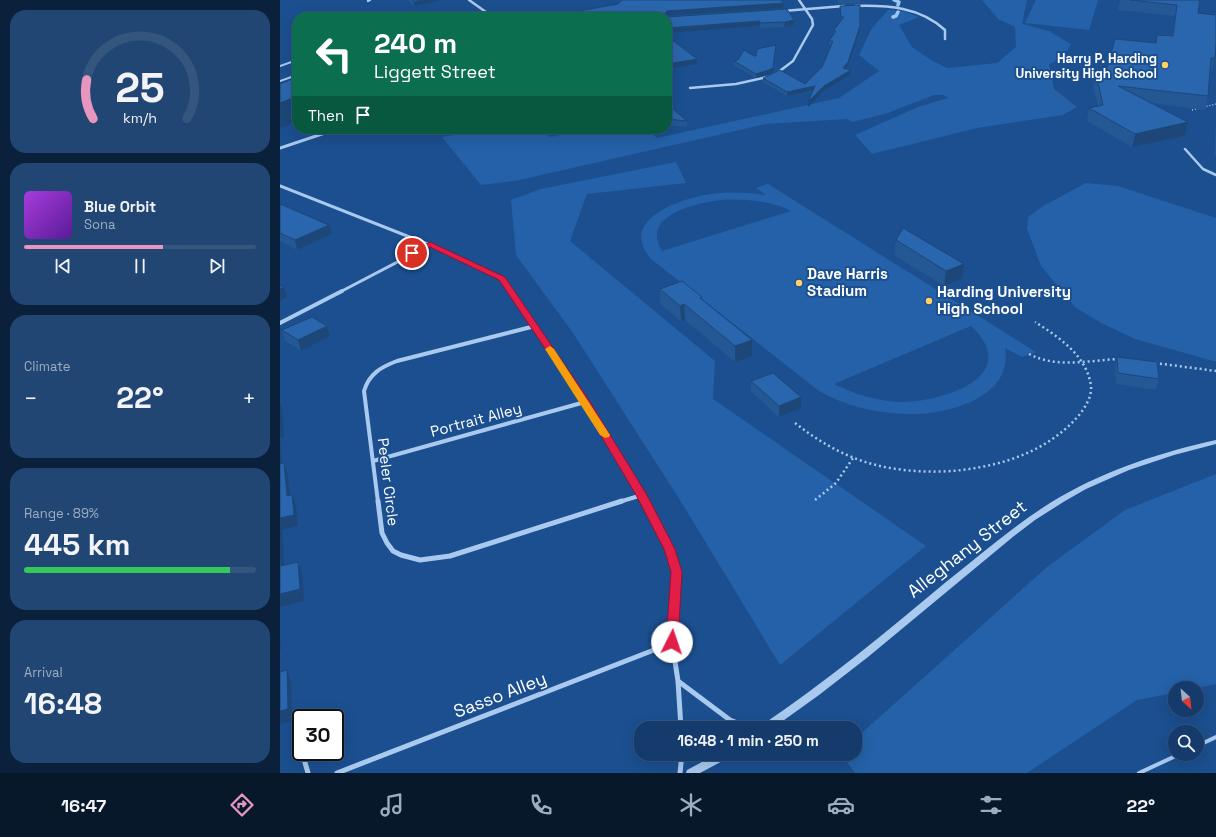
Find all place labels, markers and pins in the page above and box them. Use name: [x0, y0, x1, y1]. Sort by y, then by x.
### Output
place label: Harry P. Harding University High School: [1015, 50, 1157, 82]
marker: Harry P. Harding University High School: [1160, 60, 1170, 70]
pin: [395, 236, 429, 270]
place label: Dave Harris Stadium: [807, 264, 888, 300]
marker: Dave Harris Stadium: [794, 278, 804, 288]
place label: Harding University High School: [937, 282, 1071, 318]
marker: Harding University High School: [924, 296, 934, 306]

